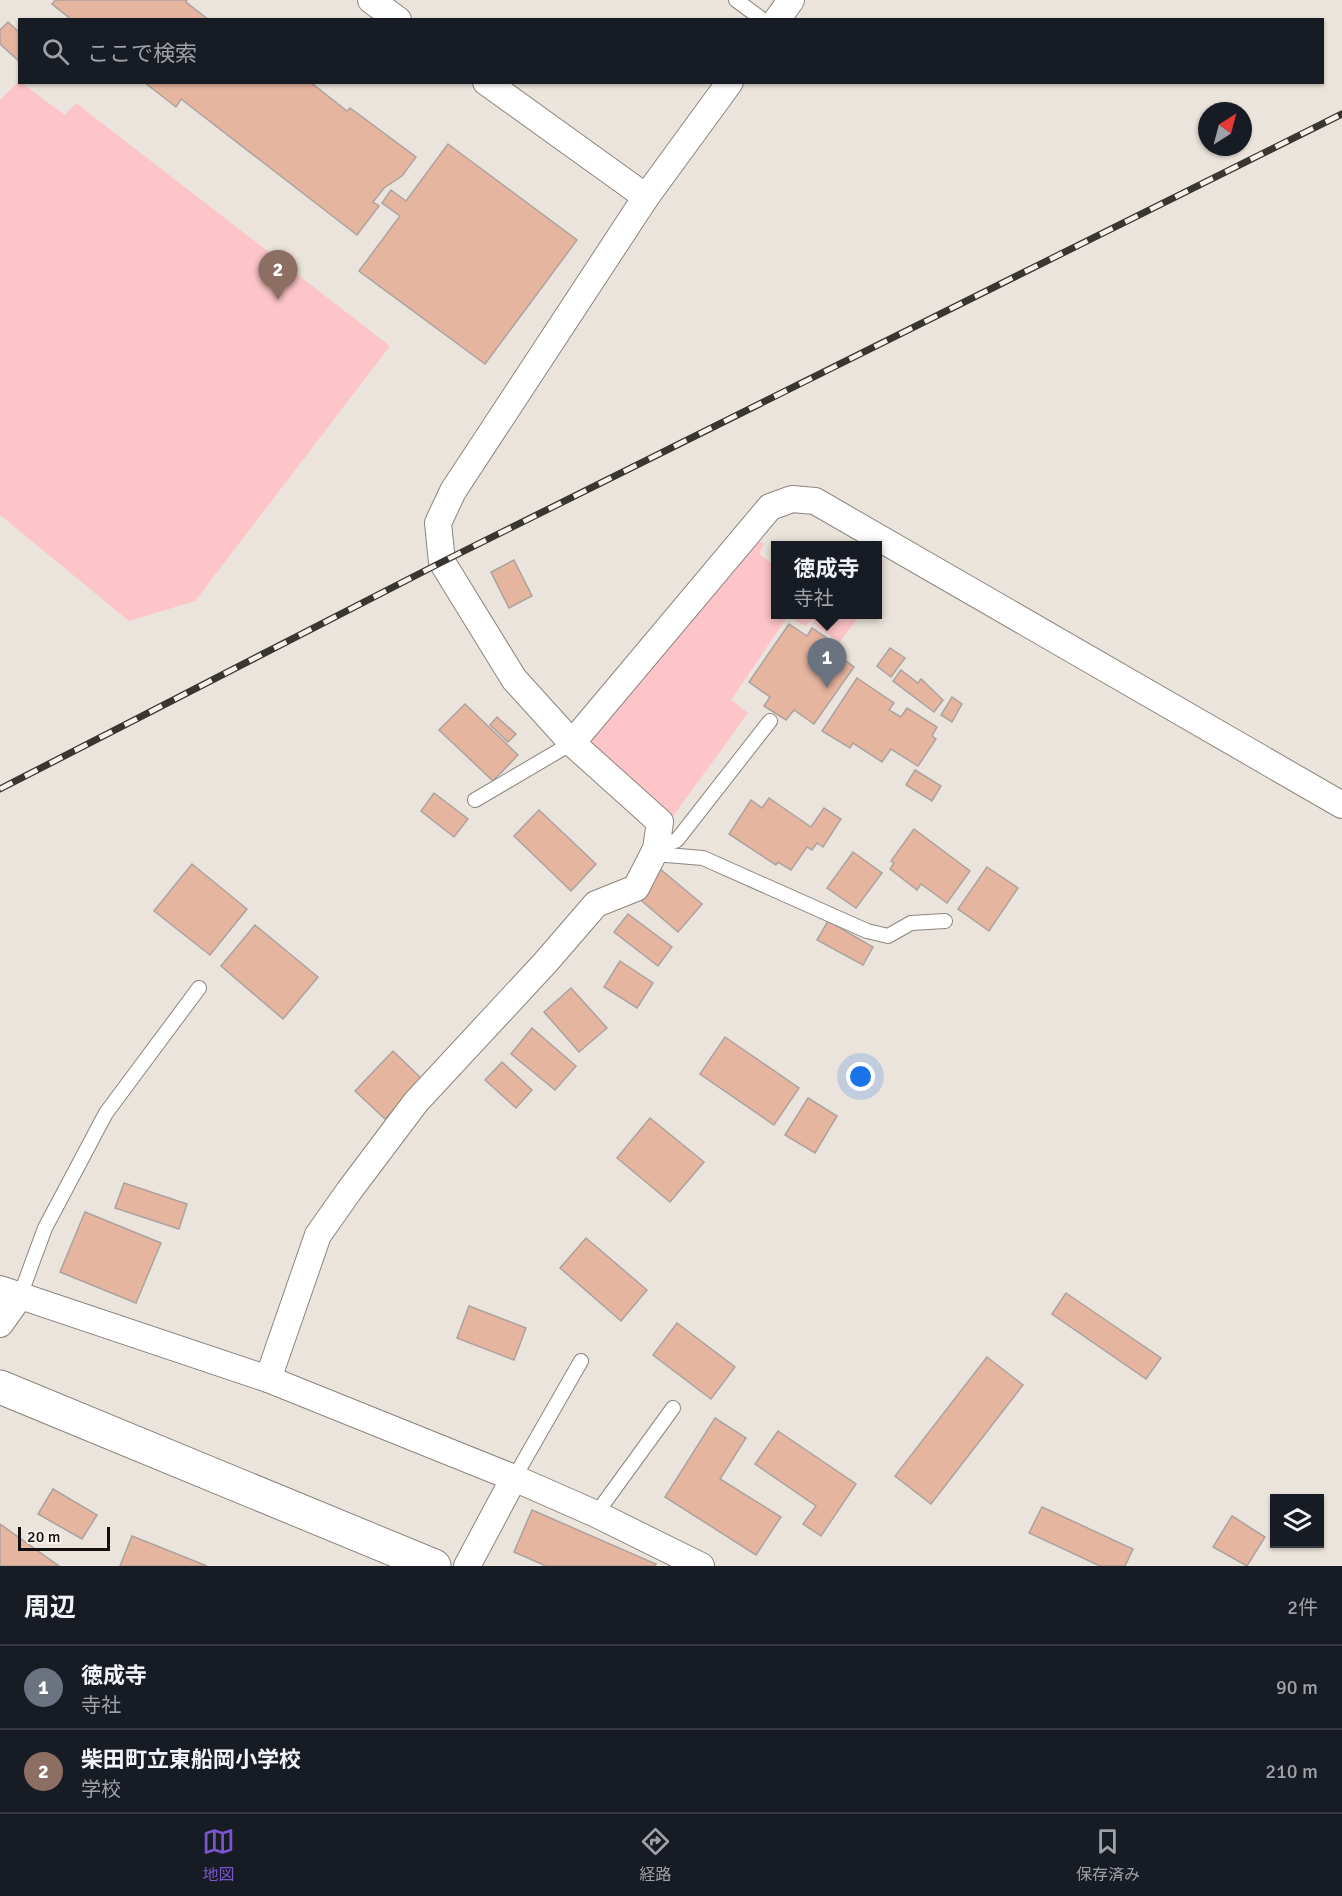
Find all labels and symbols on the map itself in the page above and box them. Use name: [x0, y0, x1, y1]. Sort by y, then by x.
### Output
north arrow: [1198, 102, 1252, 156]
pin: 2: [258, 250, 298, 300]
pin: 1: [808, 638, 846, 688]
your location: [846, 1062, 875, 1091]
scale bar: [18, 1524, 110, 1552]

